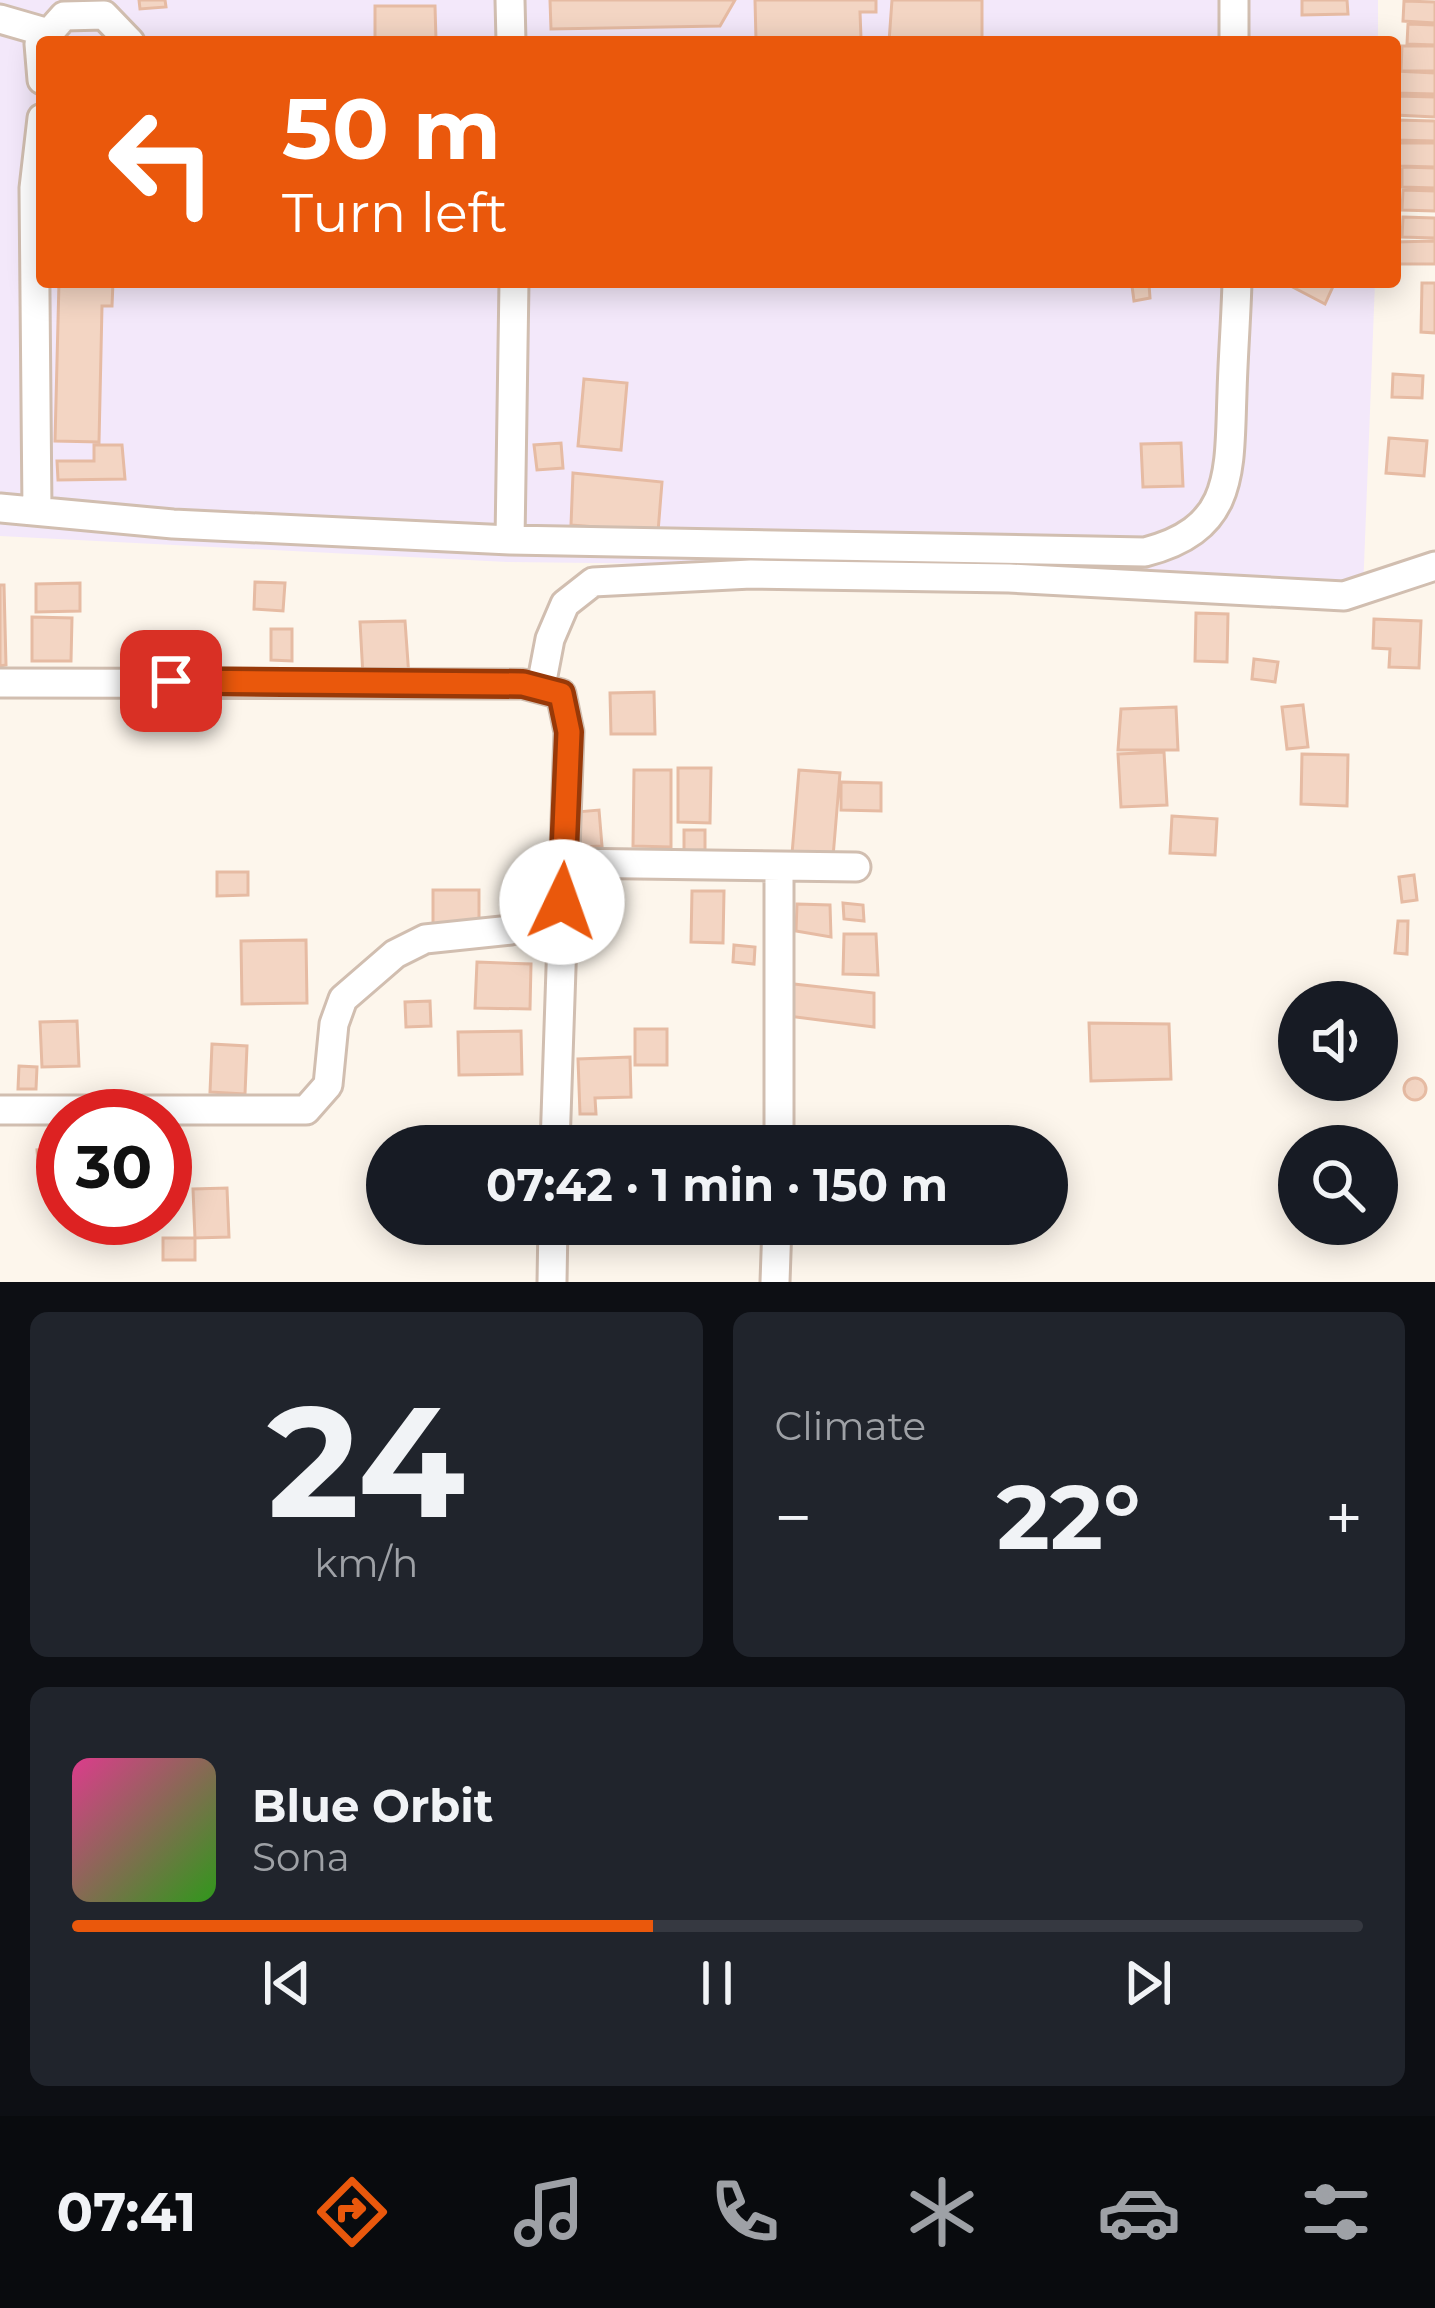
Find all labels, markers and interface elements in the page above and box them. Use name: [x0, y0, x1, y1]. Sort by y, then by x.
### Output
text: 50 m: [282, 78, 501, 180]
icon: left: [84, 84, 240, 240]
text: Turn left: [282, 180, 508, 246]
pin: [120, 630, 222, 732]
icon: arrive: [138, 648, 204, 714]
position arrow: [499, 839, 625, 965]
map controls: [1278, 981, 1398, 1245]
button: sound: [1278, 981, 1398, 1101]
speed limit sign: 30: [36, 1089, 192, 1245]
button: search: [1278, 1125, 1398, 1245]
text: 07:42 · 1 min · 150 m: [486, 1157, 948, 1212]
text: 24: [267, 1366, 465, 1556]
text: Climate: [775, 1402, 926, 1450]
text: 22°: [997, 1462, 1141, 1572]
text: −: [775, 1477, 812, 1558]
text: +: [1325, 1477, 1363, 1558]
text: km/h: [314, 1539, 418, 1587]
text: Blue Orbit: [252, 1778, 493, 1833]
text: Sona: [252, 1833, 350, 1881]
icon: previous: [254, 1950, 320, 2016]
icon: pause: [684, 1950, 750, 2016]
icon: next: [1115, 1950, 1181, 2016]
icon: directions: [310, 2170, 394, 2254]
icon: music: [507, 2170, 591, 2254]
icon: phone: [703, 2170, 787, 2254]
icon: climate: [900, 2170, 984, 2254]
icon: car: [1097, 2170, 1181, 2254]
icon: filters: [1294, 2170, 1378, 2254]
text: 07:41: [56, 2179, 197, 2245]

